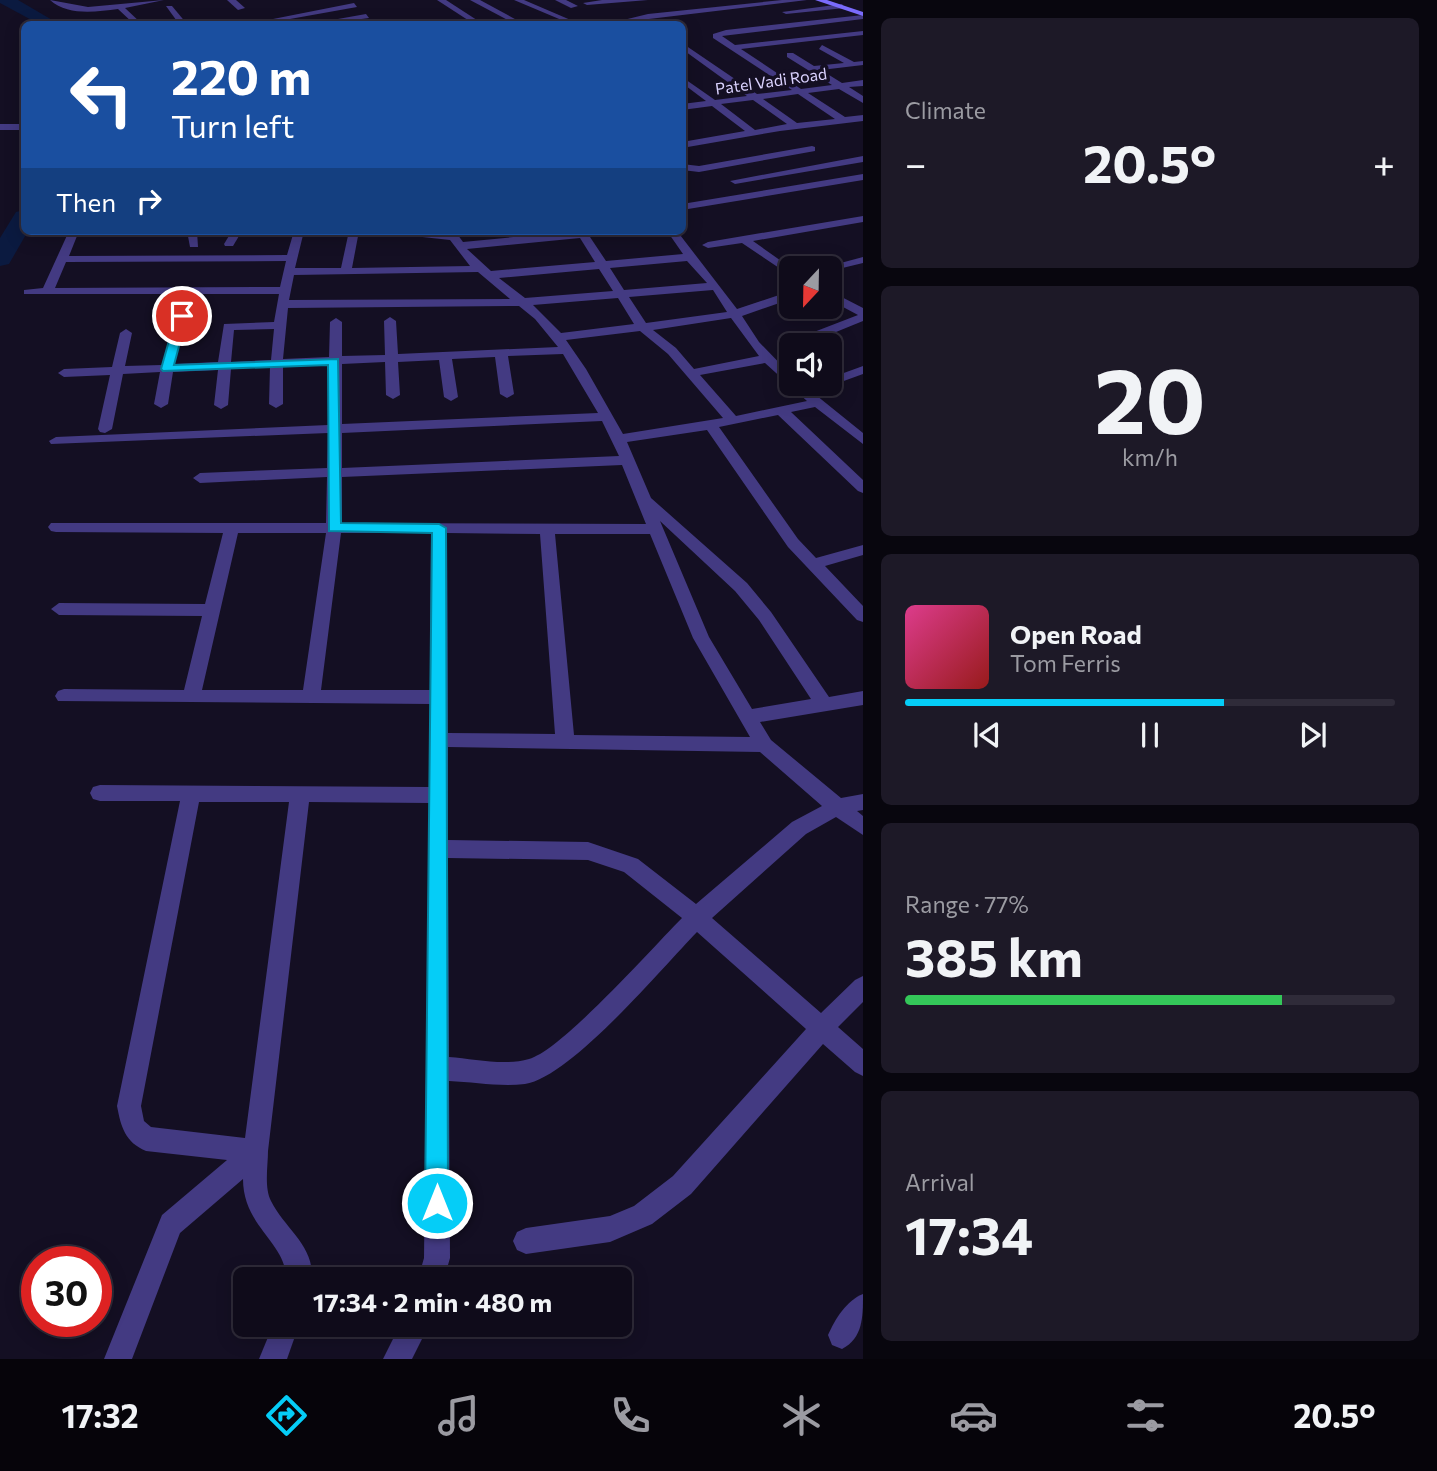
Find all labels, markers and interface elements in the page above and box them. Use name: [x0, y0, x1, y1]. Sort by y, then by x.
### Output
text: 220 m: [171, 45, 311, 105]
icon: left: [56, 49, 147, 140]
street label: Patel Vadi Road: [714, 63, 828, 98]
text: Climate: [905, 96, 986, 124]
text: Turn left: [171, 105, 295, 145]
text: 20.5°: [1083, 130, 1216, 194]
text: −: [905, 139, 927, 186]
text: +: [1373, 139, 1395, 186]
icon: right: [130, 182, 168, 220]
text: Then: [56, 186, 116, 217]
north arrow: [779, 256, 842, 318]
map controls: [779, 256, 842, 396]
pin: [152, 286, 212, 346]
icon: arrive: [163, 297, 201, 335]
button: sound: [779, 333, 842, 396]
text: 20: [1094, 341, 1206, 453]
text: km/h: [1122, 443, 1178, 471]
text: Open Road: [1010, 618, 1142, 649]
text: Tom Ferris: [1010, 649, 1121, 677]
icon: previous: [968, 716, 1006, 754]
icon: pause: [1131, 716, 1169, 754]
icon: next: [1294, 716, 1332, 754]
text: Range · 77%: [905, 890, 1029, 918]
text: 385 km: [905, 924, 1083, 988]
position arrow: [400, 1166, 474, 1240]
text: Arrival: [905, 1168, 975, 1196]
text: 17:34: [905, 1202, 1033, 1266]
speed limit sign: 30: [21, 1246, 112, 1337]
text: 17:34 · 2 min · 480 m: [313, 1286, 552, 1317]
icon: directions: [262, 1391, 311, 1440]
icon: music: [434, 1391, 483, 1440]
icon: phone: [606, 1391, 655, 1440]
icon: climate: [777, 1391, 826, 1440]
icon: car: [949, 1391, 998, 1440]
icon: filters: [1121, 1391, 1170, 1440]
text: 17:32: [61, 1395, 139, 1435]
text: 20.5°: [1293, 1395, 1375, 1435]

